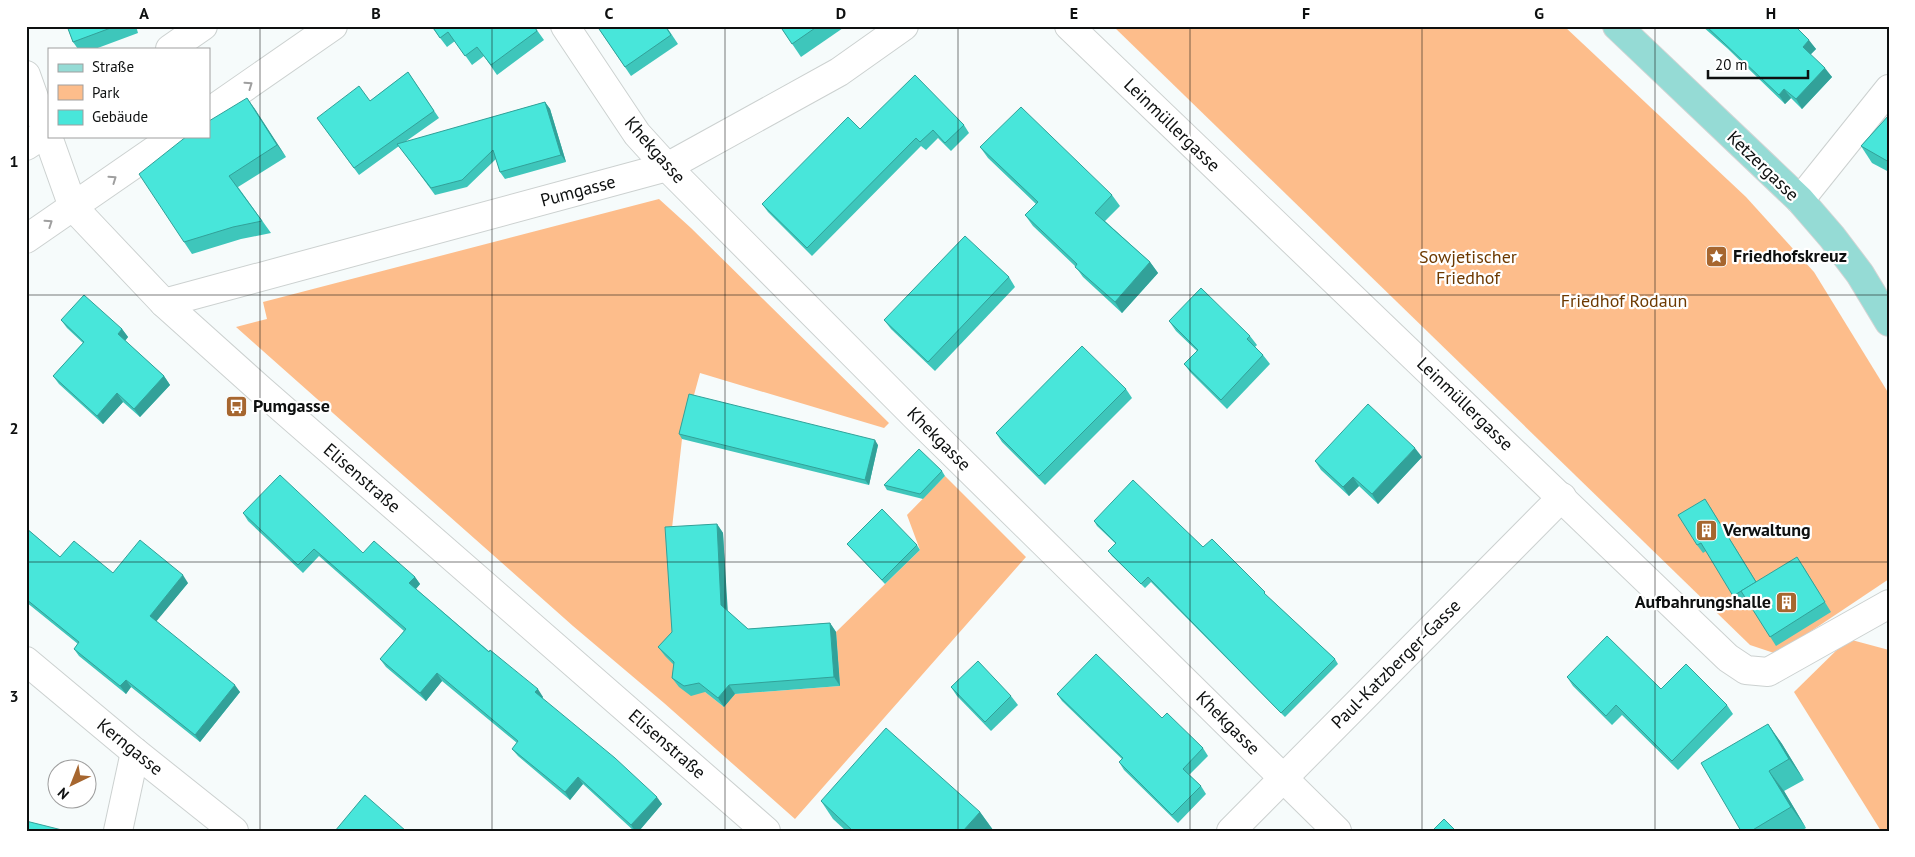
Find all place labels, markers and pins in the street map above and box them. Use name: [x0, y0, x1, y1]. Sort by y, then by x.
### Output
place icon: Friedhofskreuz: [1705, 244, 1729, 268]
place label: Friedhofskreuz: [1733, 244, 1847, 267]
bus stop icon: Pumgasse: [225, 394, 249, 418]
place label: Pumgasse: [253, 394, 330, 417]
building icon: Verwaltung: [1695, 518, 1719, 542]
place label: Verwaltung: [1722, 518, 1811, 541]
place label: Aufbahrungshalle: [1635, 590, 1771, 613]
building icon: Aufbahrungshalle: [1775, 590, 1799, 614]

